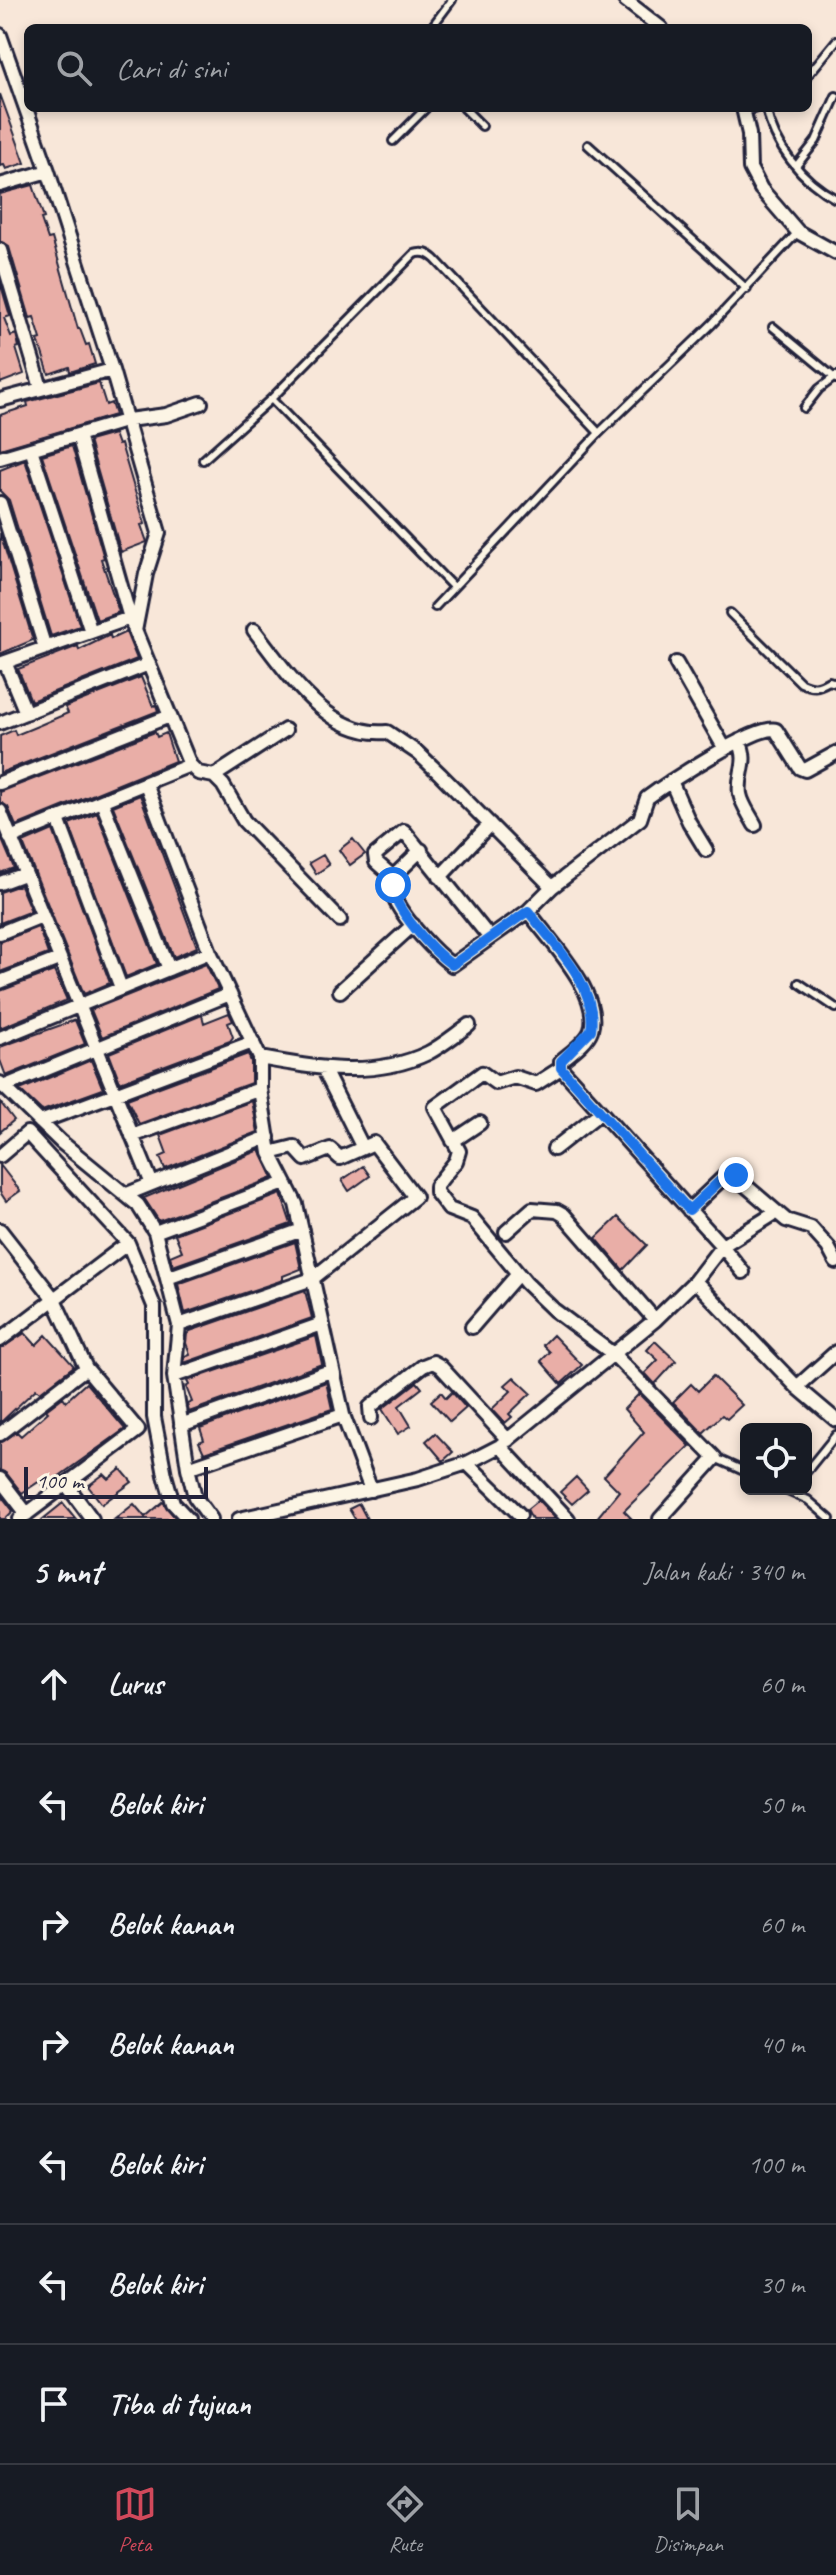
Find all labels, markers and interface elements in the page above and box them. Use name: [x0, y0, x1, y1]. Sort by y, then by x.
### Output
search box: [24, 24, 812, 112]
icon: search: [52, 46, 96, 90]
text: Cari di sini: [116, 49, 227, 87]
route start: [375, 867, 411, 903]
route end: [718, 1157, 754, 1193]
map controls: [740, 1423, 812, 1495]
button: locate: [740, 1423, 812, 1495]
scale bar: [24, 1463, 208, 1499]
text: 100 m: [36, 1467, 83, 1495]
text: 5 mnt: [32, 1550, 101, 1593]
text: Jalan kaki · 340 m: [644, 1555, 804, 1588]
icon: ahead: [32, 1662, 76, 1706]
text: Lurus: [108, 1665, 163, 1703]
text: 60 m: [760, 1668, 804, 1701]
icon: left: [32, 1782, 76, 1826]
text: Belok kiri: [108, 1785, 203, 1823]
text: 50 m: [760, 1788, 804, 1821]
icon: right: [32, 1902, 76, 1946]
text: Belok kanan: [108, 1905, 233, 1943]
text: 60 m: [760, 1908, 804, 1941]
icon: right: [32, 2022, 76, 2066]
text: Belok kanan: [108, 2025, 233, 2063]
text: 40 m: [760, 2028, 804, 2061]
icon: left: [32, 2142, 76, 2186]
text: Belok kiri: [108, 2145, 203, 2183]
text: 100 m: [748, 2148, 804, 2181]
icon: left: [32, 2262, 76, 2306]
text: Belok kiri: [108, 2265, 203, 2303]
text: 30 m: [760, 2268, 804, 2301]
icon: arrive: [32, 2382, 76, 2426]
text: Tiba di tujuan: [108, 2385, 251, 2423]
tab: Peta: [113, 2482, 157, 2558]
tab: Rute: [383, 2482, 427, 2558]
tab: Disimpan: [653, 2482, 723, 2558]

